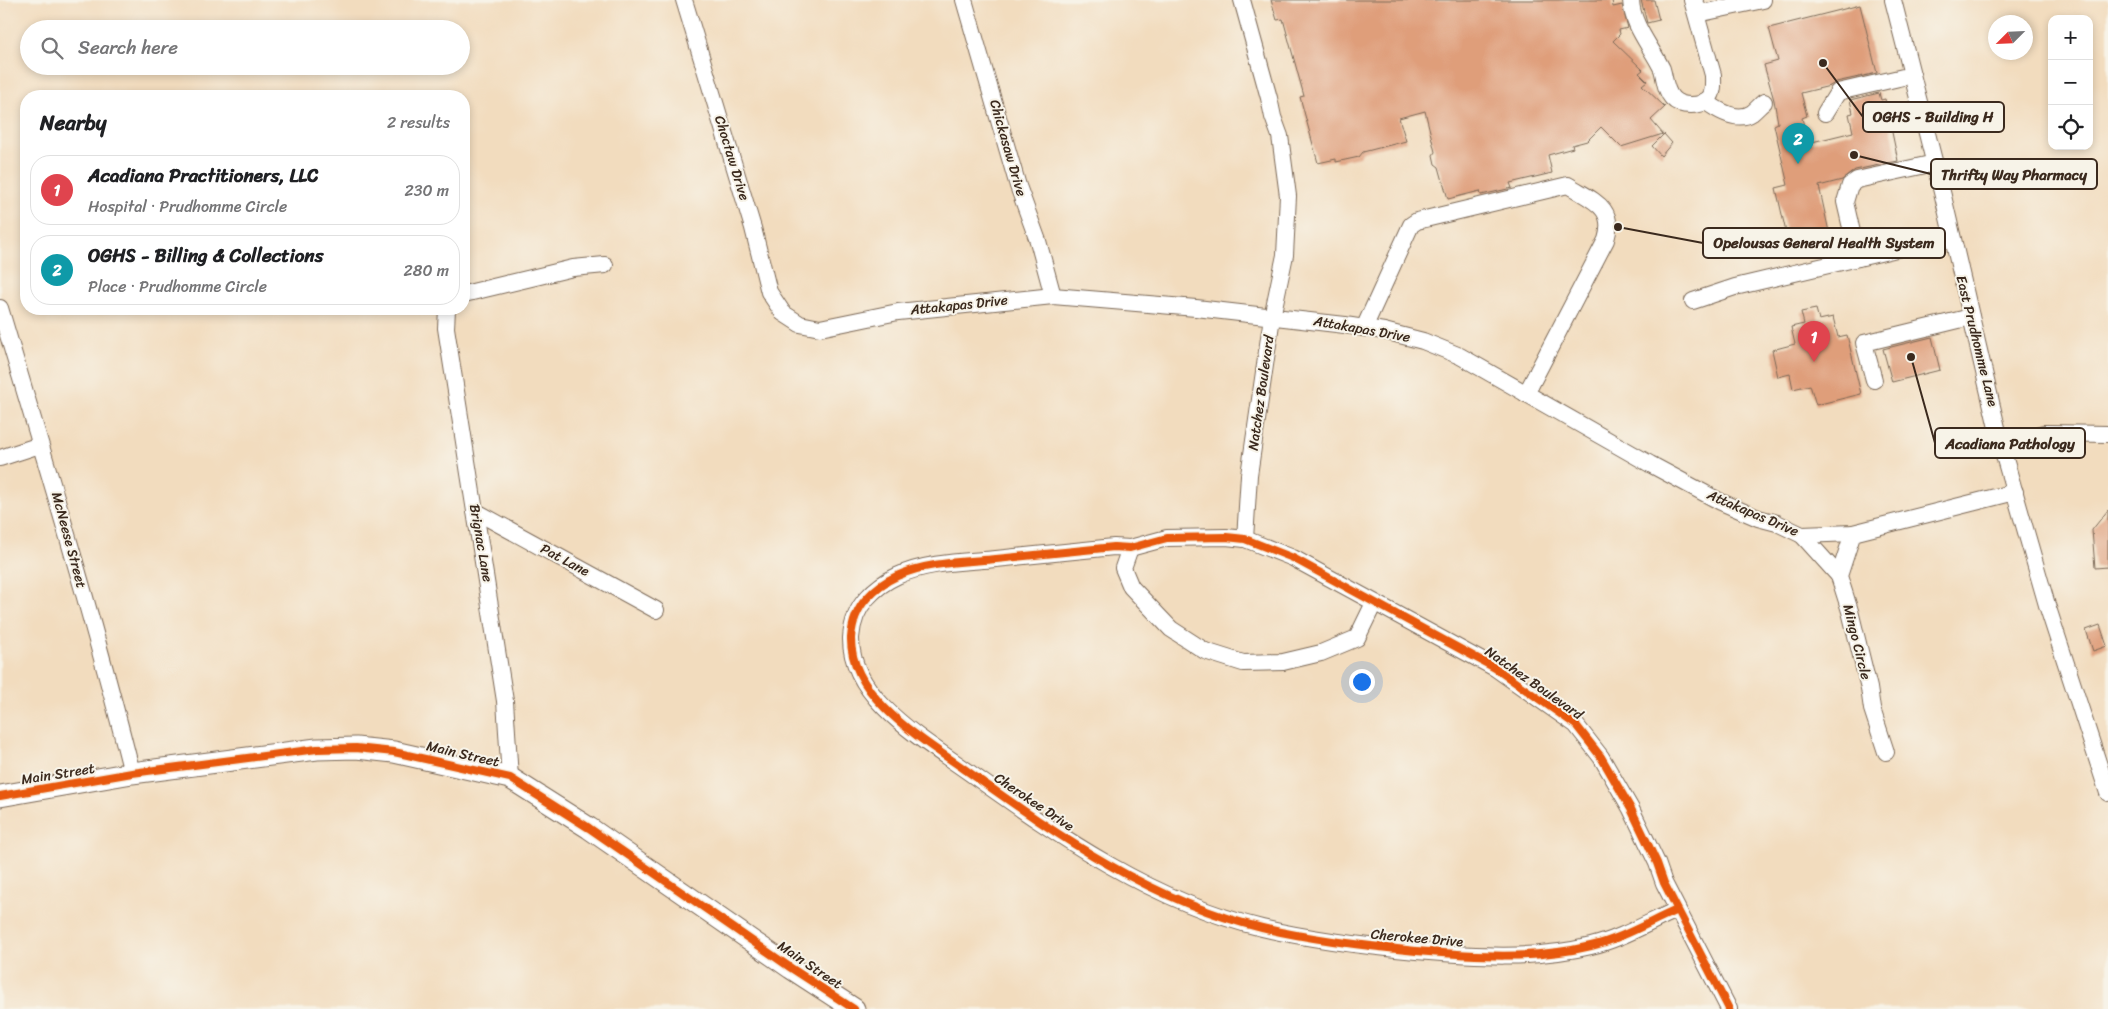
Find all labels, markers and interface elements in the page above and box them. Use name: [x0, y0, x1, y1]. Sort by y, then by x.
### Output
north arrow: [1988, 15, 2033, 60]
map controls: [2048, 15, 2093, 150]
button: +: [2048, 15, 2093, 60]
search box: [20, 20, 470, 75]
text: Search here: [78, 31, 178, 64]
icon: search: [38, 34, 66, 62]
button: −: [2048, 60, 2093, 105]
street label: Chickasaw Drive: [982, 97, 1034, 199]
callout: OGHS - Building H: [1863, 102, 2004, 132]
text: Nearby: [40, 104, 106, 142]
text: OGHS - Building H: [1872, 104, 1994, 130]
button: locate: [2048, 105, 2093, 150]
text: 2 results: [387, 108, 450, 137]
street label: Choctaw Drive: [707, 112, 757, 204]
pin: 2: [1782, 123, 1814, 164]
text: Acadiana Practitioners, LLC: [88, 159, 318, 192]
callout: Thrifty Way Pharmacy: [1931, 159, 2097, 189]
text: Thrifty Way Pharmacy: [1941, 162, 2087, 188]
text: 1: [54, 176, 60, 205]
text: 230 m: [404, 176, 449, 205]
text: Hospital · Prudhomme Circle: [88, 192, 287, 221]
callout: Opelousas General Health System: [1703, 228, 1945, 258]
text: Opelousas General Health System: [1712, 230, 1935, 256]
text: OGHS - Billing & Collections: [88, 239, 323, 272]
text: 2: [52, 256, 62, 285]
text: 280 m: [404, 256, 449, 285]
text: Place · Prudhomme Circle: [88, 272, 267, 301]
street label: East Prudhomme Lane: [1949, 273, 2005, 410]
street label: Attakapas Drive: [908, 287, 1009, 323]
street label: Attakapas Drive: [1311, 308, 1412, 350]
pin: 1: [1798, 321, 1830, 362]
street label: Natchez Boulevard: [1241, 332, 1282, 452]
callout: Acadiana Pathology: [1935, 428, 2085, 458]
text: Acadiana Pathology: [1944, 431, 2076, 457]
street label: Attakapas Drive: [1702, 482, 1803, 544]
street label: McNeese Street: [44, 489, 94, 591]
street label: Brignac Lane: [462, 502, 500, 584]
street label: Pat Lane: [536, 537, 595, 584]
street label: Mingo Circle: [1836, 602, 1878, 682]
street label: Natchez Boulevard: [1479, 640, 1590, 727]
your location: [1349, 669, 1375, 695]
street label: Main Street: [424, 733, 502, 775]
street label: Main Street: [19, 756, 97, 792]
street label: Cherokee Drive: [989, 766, 1079, 838]
street label: Cherokee Drive: [1370, 922, 1464, 954]
street label: Main Street: [772, 934, 848, 996]

